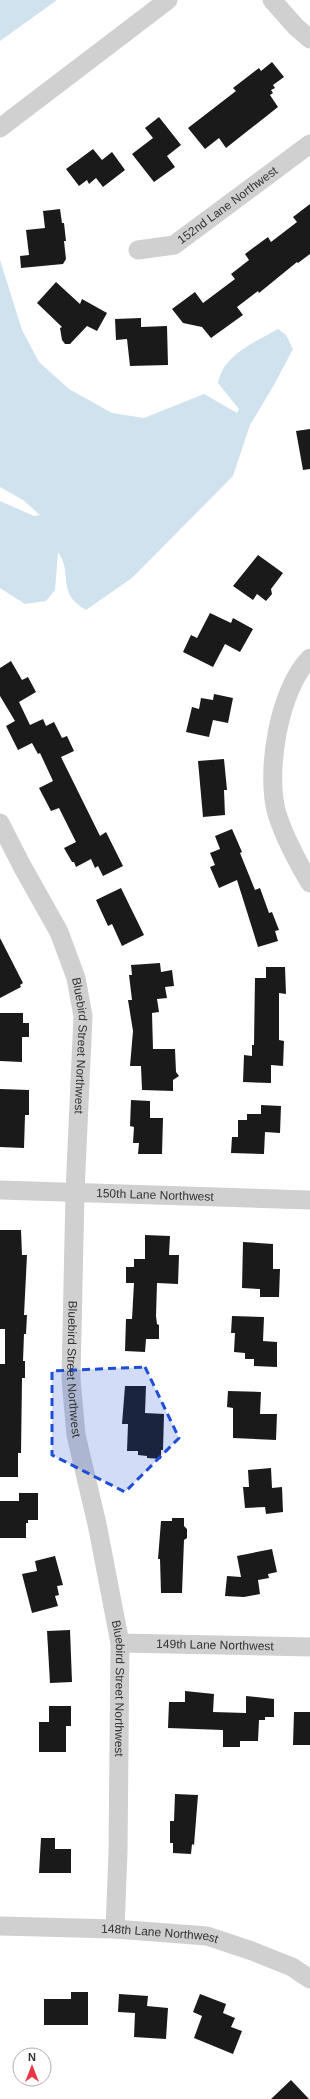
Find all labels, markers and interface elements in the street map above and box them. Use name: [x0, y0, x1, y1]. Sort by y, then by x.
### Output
street label: 152nd Lane Northwest: [175, 163, 281, 247]
street label: Bluebird Street Northwest: [69, 976, 90, 1115]
street label: 150th Lane Northwest: [96, 1186, 215, 1204]
street label: Bluebird Street Northwest: [64, 1301, 84, 1440]
street label: Bluebird Street Northwest: [109, 1619, 127, 1757]
street label: 149th Lane Northwest: [156, 1637, 275, 1653]
street label: 148th Lane Northwest: [101, 1922, 221, 1946]
north arrow: [12, 2047, 52, 2087]
text: N: [28, 2051, 36, 2063]

